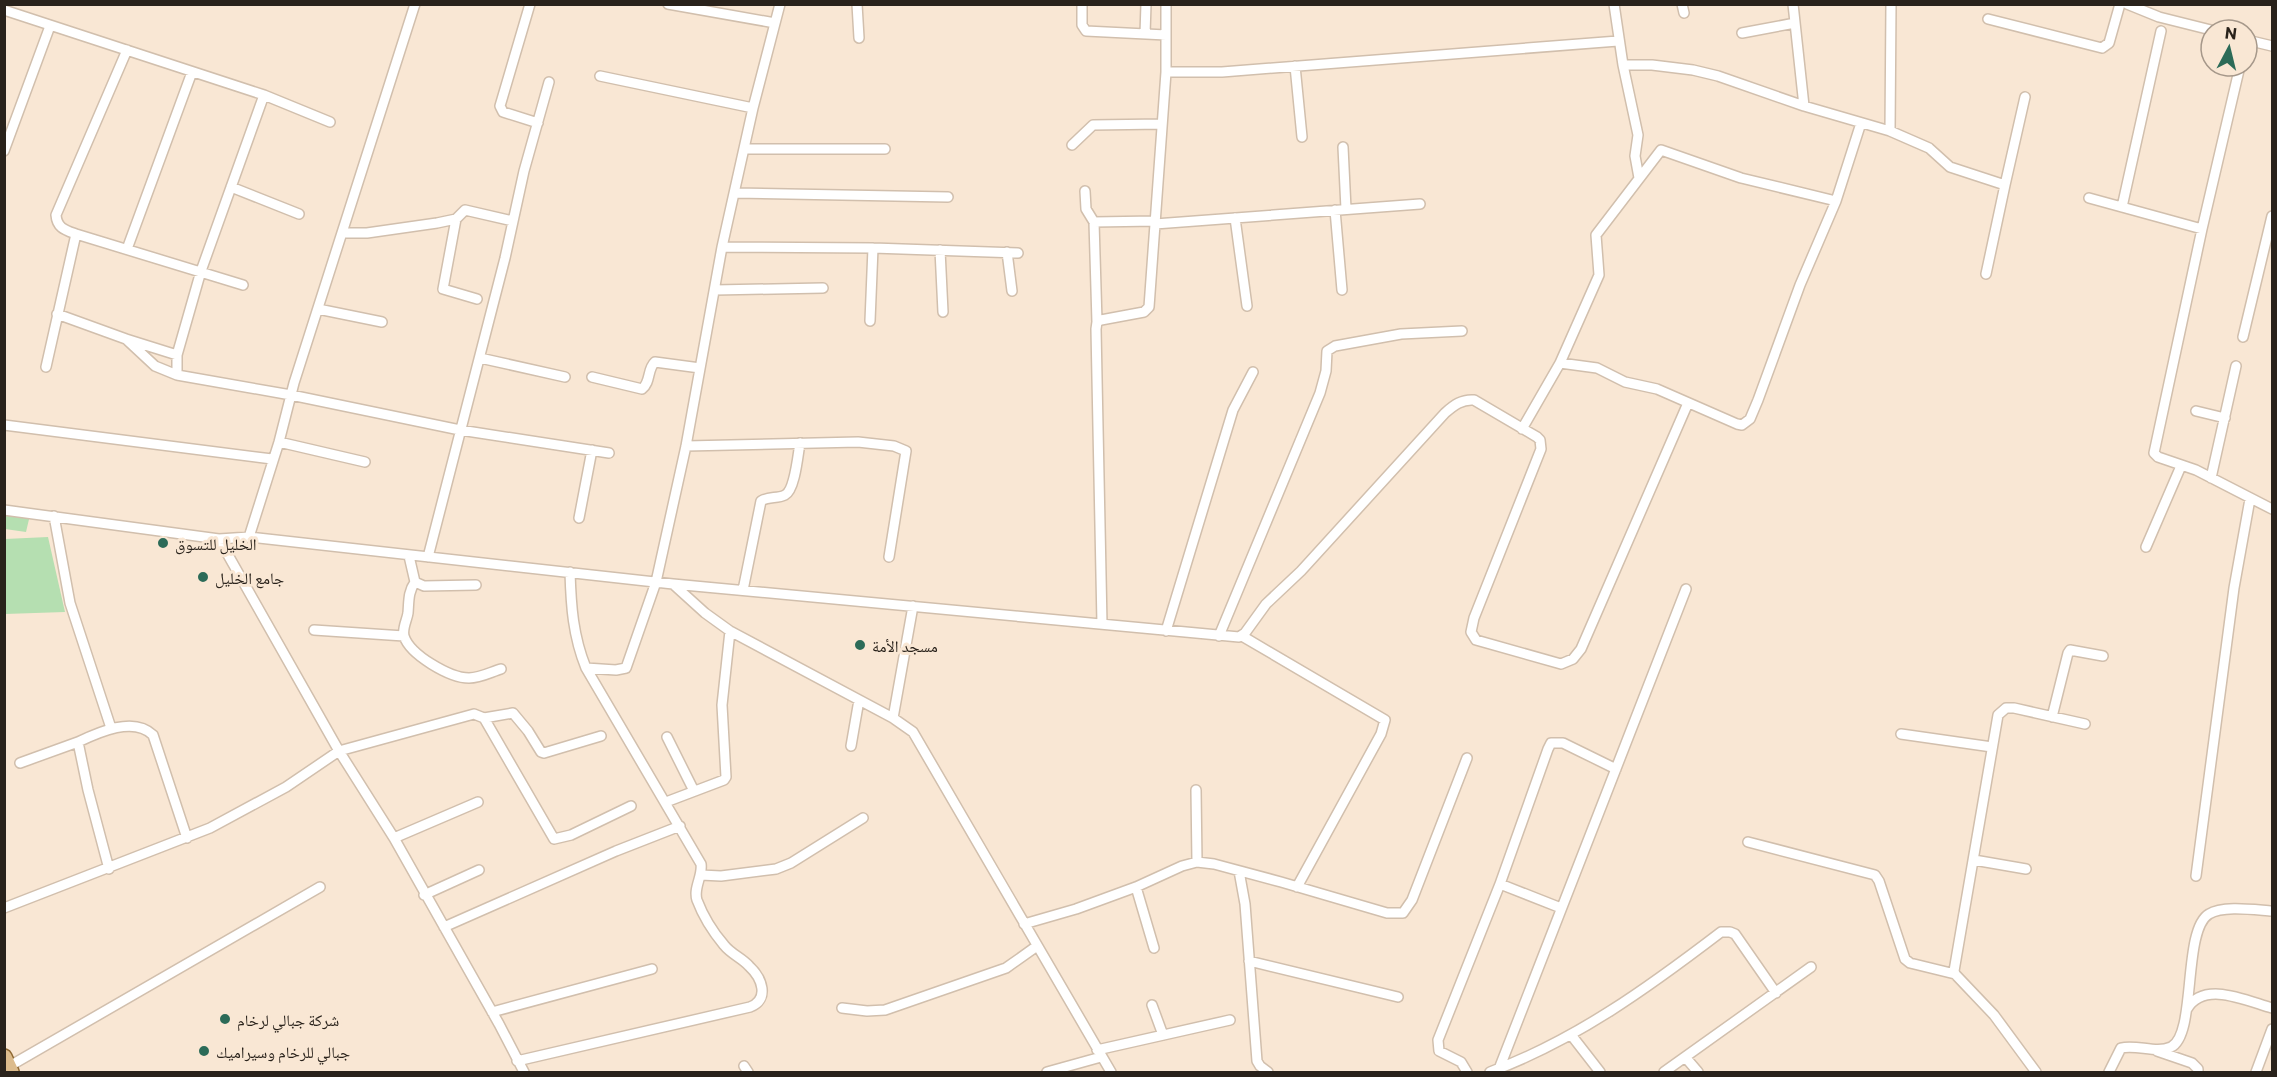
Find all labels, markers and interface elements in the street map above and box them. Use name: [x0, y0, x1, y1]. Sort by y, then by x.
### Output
north arrow: [2199, 18, 2259, 78]
text: N: [2224, 22, 2238, 43]
place label: الخليل للتسوق: [175, 534, 257, 555]
marker: الخليل للتسوق: [156, 536, 170, 550]
place label: جامع الخليل: [215, 568, 284, 589]
marker: جامع الخليل: [196, 570, 210, 584]
place label: مسجد الأمة: [872, 636, 938, 655]
marker: مسجد الأمة: [853, 638, 867, 652]
place label: شركة جبالي لرخام: [237, 1010, 339, 1033]
marker: شركة جبالي لرخام: [218, 1012, 232, 1026]
place label: جبالي للرخام وسيراميك: [216, 1042, 350, 1065]
marker: جبالي للرخام وسيراميك: [197, 1044, 211, 1058]

